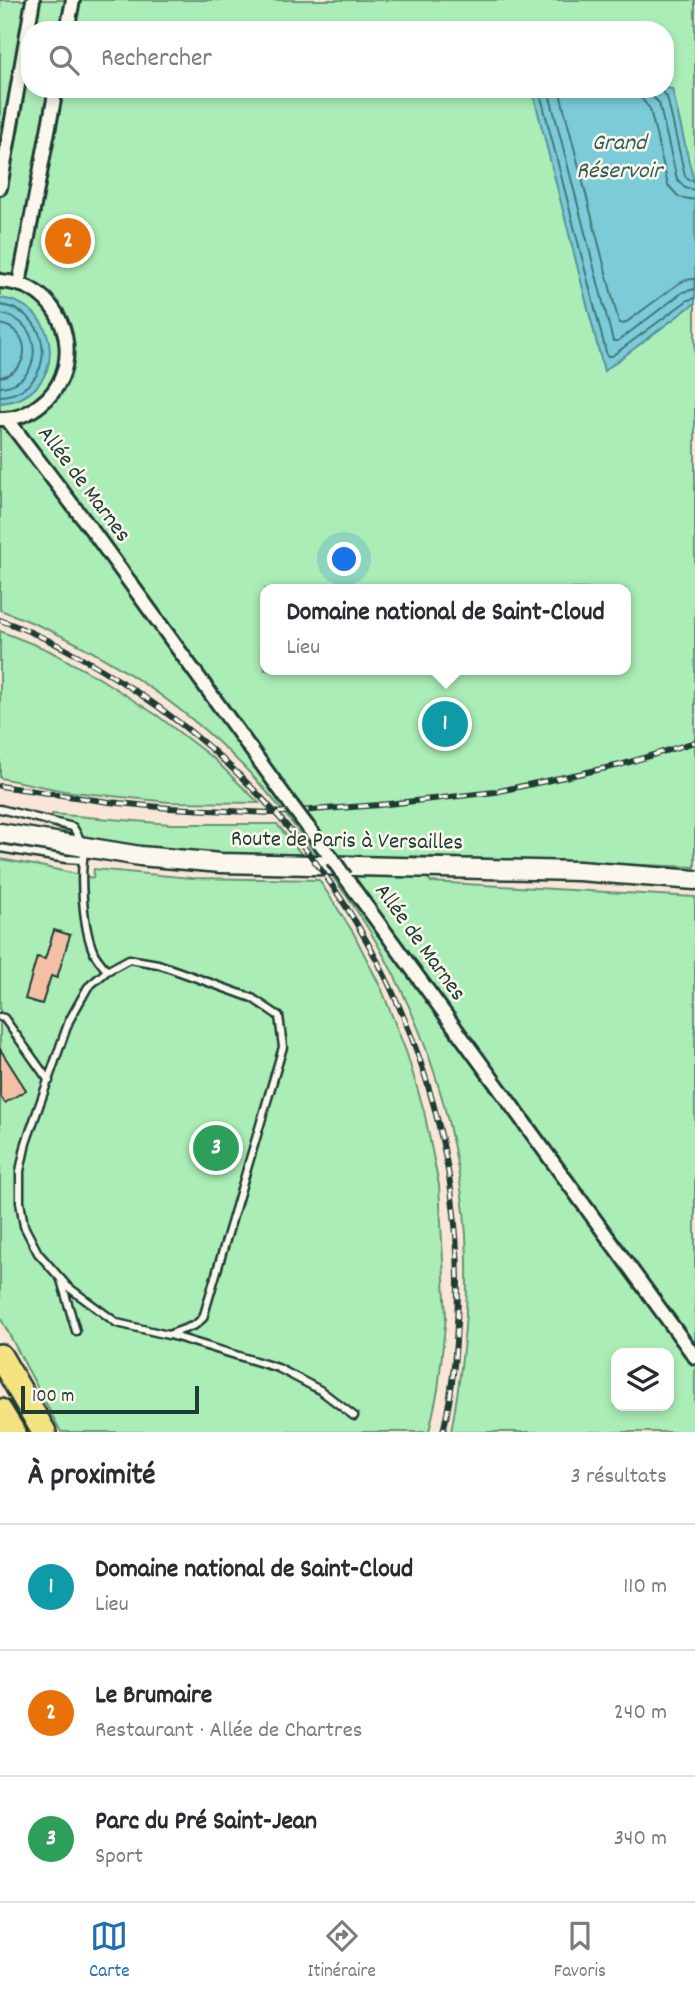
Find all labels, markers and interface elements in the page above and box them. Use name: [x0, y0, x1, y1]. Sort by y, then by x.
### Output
search box: [21, 21, 674, 98]
icon: search: [45, 41, 83, 79]
text: Rechercher: [101, 41, 212, 78]
water label: Grand Réservoir: [576, 127, 665, 189]
pin: 2: [45, 215, 91, 267]
street label: Allée de Marnes: [28, 420, 138, 550]
your location: [327, 542, 361, 576]
popup: [260, 584, 631, 675]
text: Domaine national de Saint-Cloud: [286, 595, 605, 632]
text: Lieu: [286, 632, 320, 665]
pin: 1: [422, 698, 468, 750]
street label: Route de Paris à Versailles: [231, 823, 463, 861]
street label: Allée de Marnes: [365, 877, 473, 1009]
pin: 3: [193, 1122, 239, 1174]
map controls: [611, 1348, 674, 1411]
button: layers: [611, 1348, 674, 1411]
scale bar: [21, 1383, 200, 1415]
text: 100 m: [32, 1384, 74, 1411]
text: À proximité: [28, 1456, 155, 1499]
text: 3 résultats: [571, 1461, 667, 1494]
text: Domaine national de Saint-Cloud: [95, 1552, 413, 1589]
text: 1: [48, 1571, 54, 1604]
text: 110 m: [623, 1571, 667, 1604]
text: Lieu: [95, 1589, 129, 1622]
text: Le Brumaire: [95, 1678, 212, 1715]
text: 2: [46, 1697, 56, 1730]
text: 240 m: [614, 1697, 667, 1730]
text: Restaurant · Allée de Chartres: [95, 1715, 362, 1748]
text: Parc du Pré Saint-Jean: [95, 1804, 317, 1841]
text: 3: [46, 1823, 56, 1856]
text: 340 m: [614, 1823, 667, 1856]
text: Sport: [95, 1841, 143, 1874]
tab: Carte: [89, 1917, 130, 1986]
tab: Itinéraire: [308, 1917, 376, 1986]
tab: Favoris: [554, 1917, 606, 1986]

